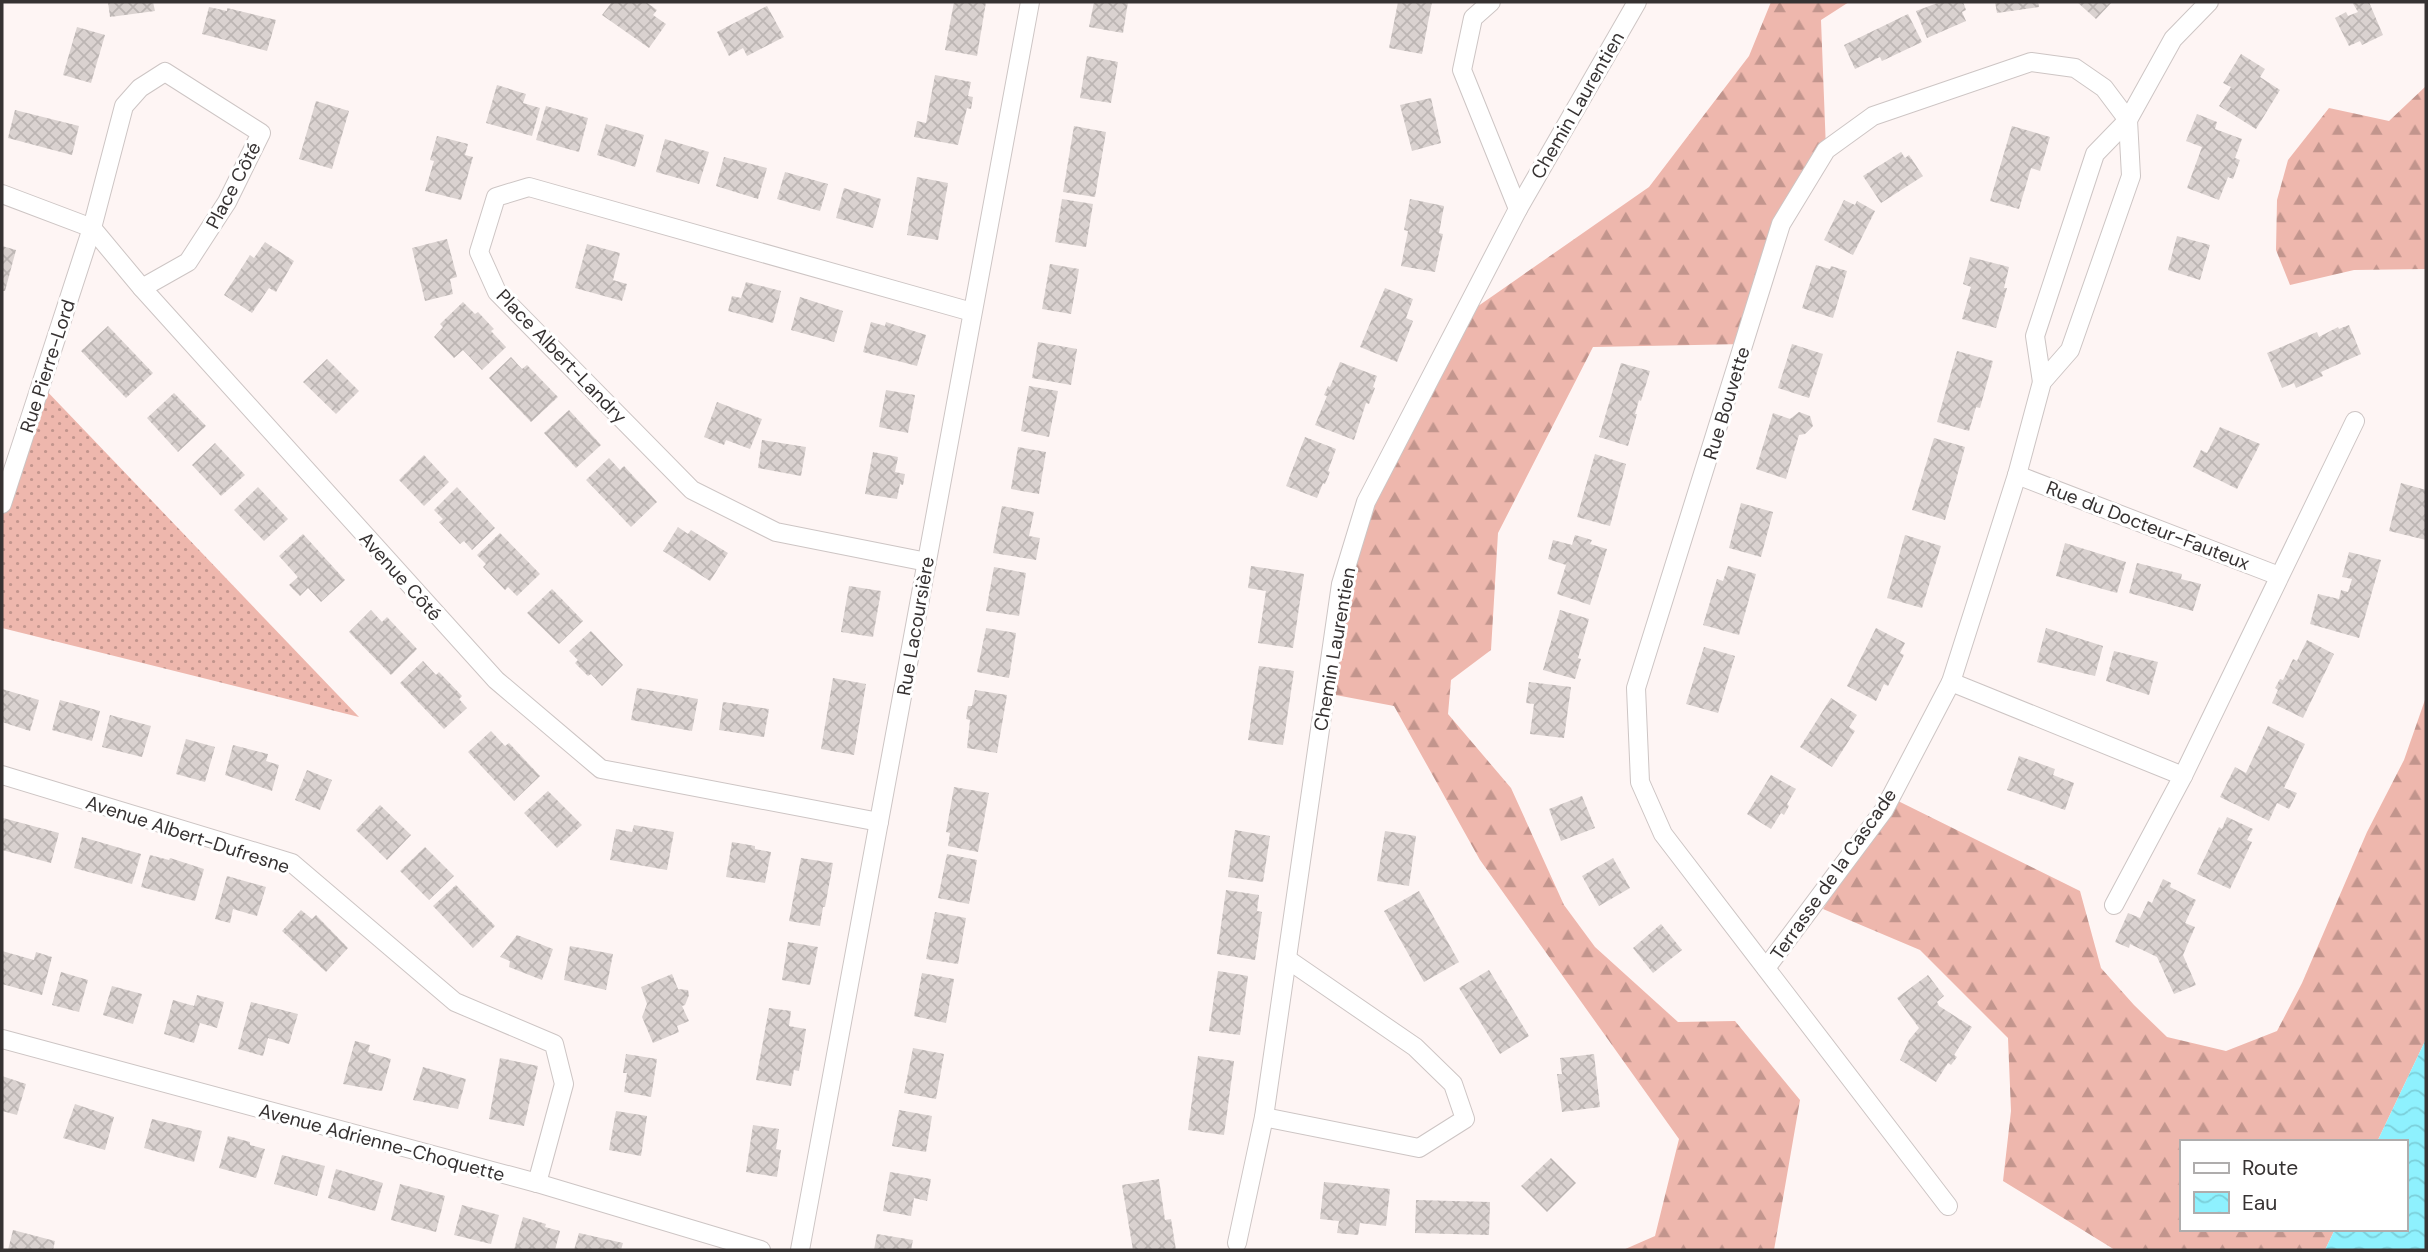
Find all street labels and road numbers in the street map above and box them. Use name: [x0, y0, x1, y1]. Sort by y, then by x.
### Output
street label: Chemin Laurentien: [1525, 27, 1630, 183]
street label: Place Côté: [200, 138, 267, 233]
street label: Place Albert-Landry: [491, 284, 633, 429]
street label: Rue Pierre-Lord: [14, 296, 81, 436]
street label: Rue Bouvette: [1697, 344, 1756, 463]
street label: Rue du Docteur-Fauteux: [2043, 475, 2254, 576]
street label: Avenue Côté: [354, 526, 447, 626]
street label: Rue Lacoursière: [891, 555, 940, 698]
street label: Chemin Laurentien: [1308, 565, 1361, 733]
street label: Terrasse de la Cascade: [1765, 784, 1902, 965]
street label: Avenue Albert-Dufresne: [83, 790, 293, 879]
street label: Avenue Adrienne-Choquette: [256, 1098, 507, 1187]

